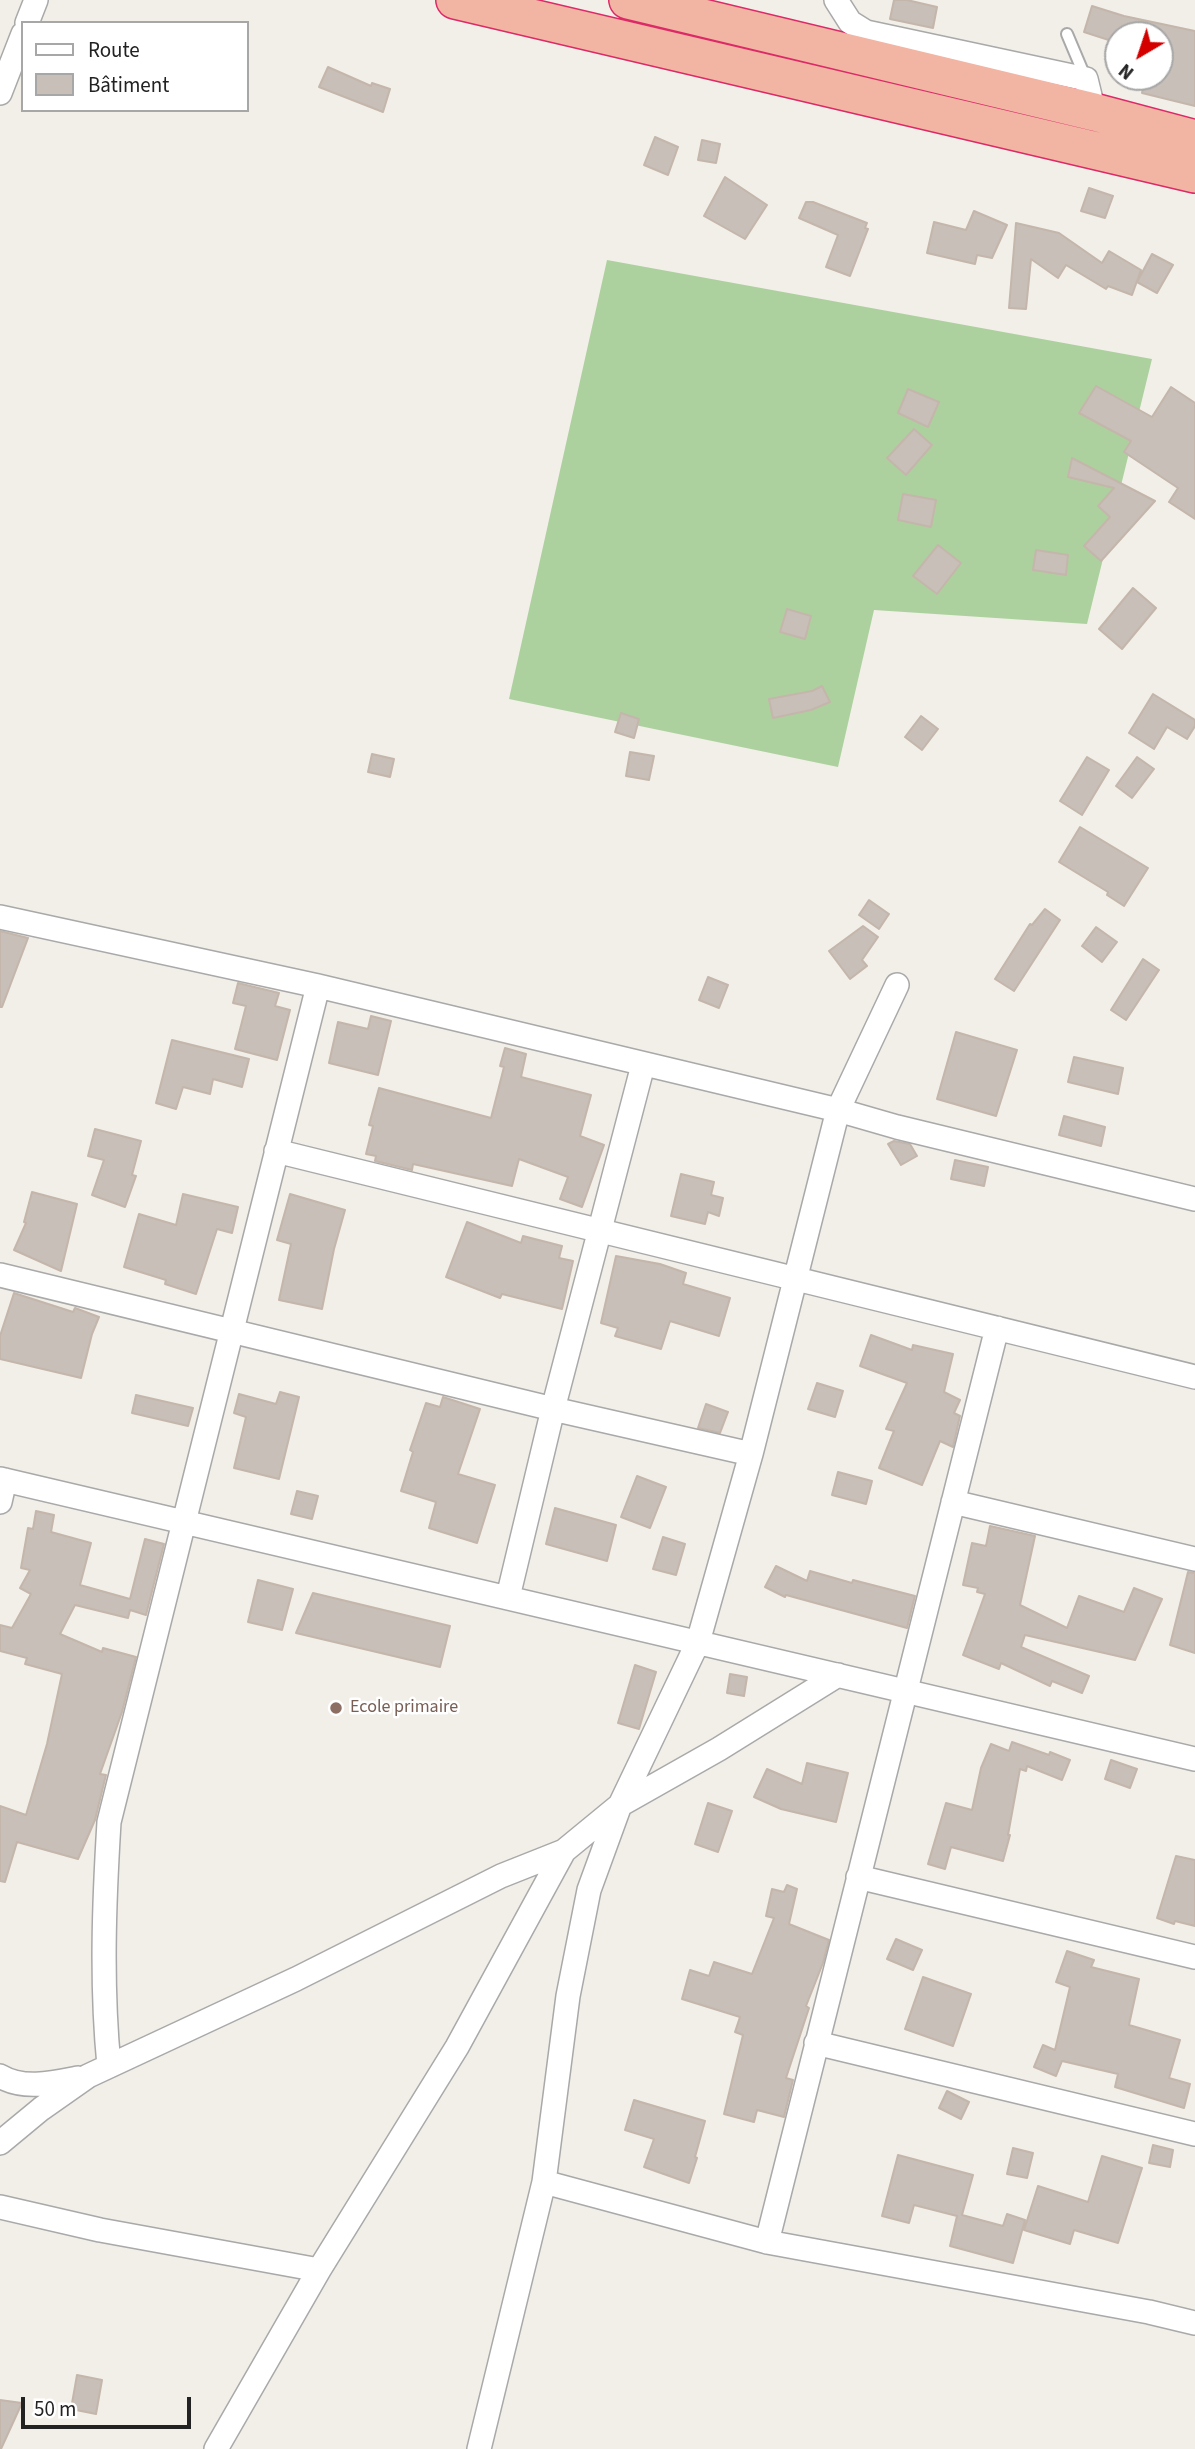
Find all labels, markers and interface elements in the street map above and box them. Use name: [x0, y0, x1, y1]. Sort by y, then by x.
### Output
legend: [21, 21, 248, 112]
north arrow: [1104, 21, 1174, 91]
text: Route: [88, 35, 140, 65]
text: N: [1113, 57, 1140, 86]
text: Bâtiment: [88, 70, 169, 100]
place label: Ecole primaire: [350, 1697, 458, 1719]
marker: Ecole primaire: [328, 1700, 344, 1716]
scale bar: [24, 2382, 194, 2426]
text: 50 m: [34, 2394, 76, 2424]

